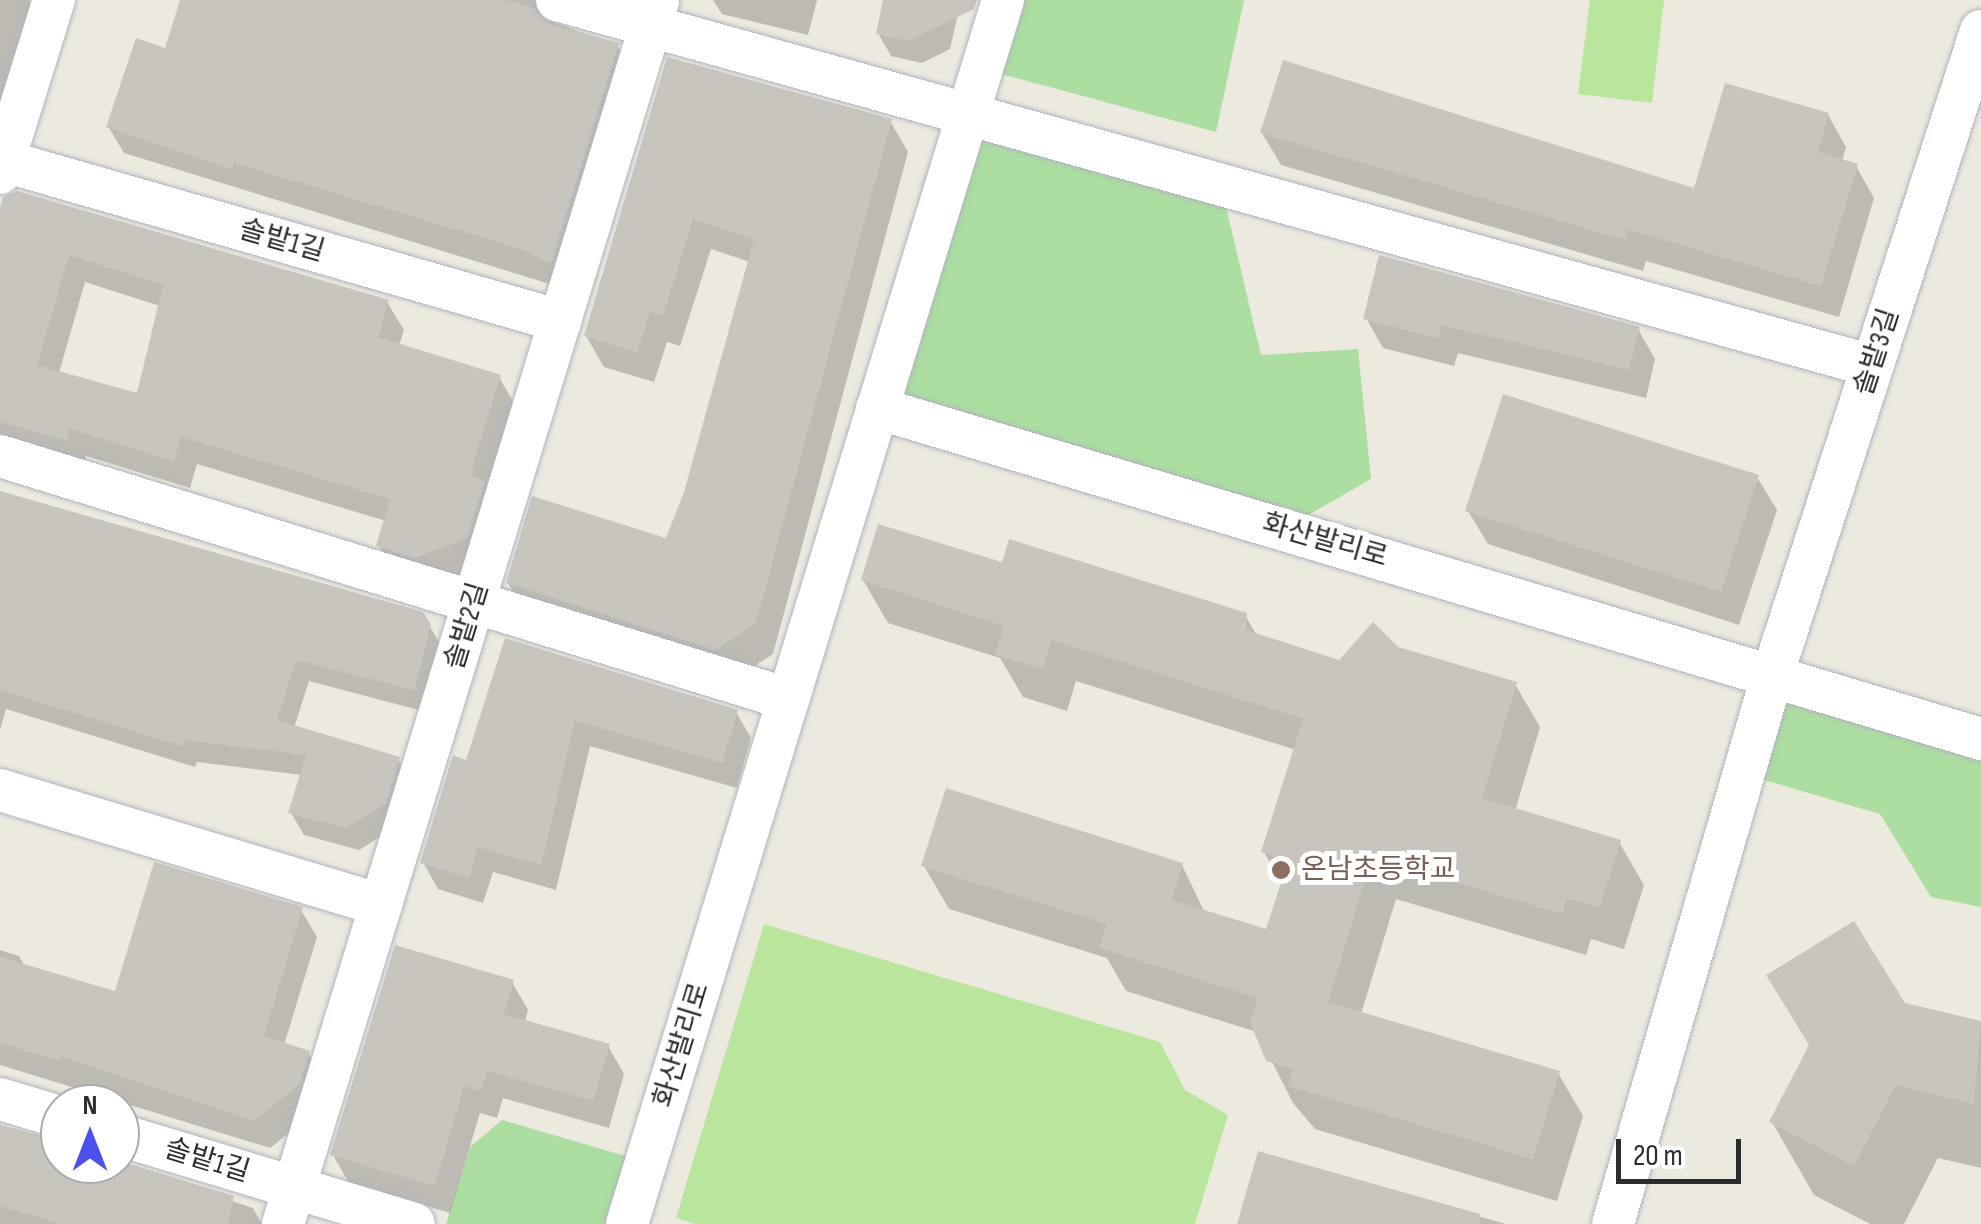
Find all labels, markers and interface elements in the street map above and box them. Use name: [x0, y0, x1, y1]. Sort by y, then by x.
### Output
street label: 솔밭1길: [236, 213, 328, 269]
street label: 솔밭3길: [1847, 304, 1907, 400]
street label: 화산발리로: [1258, 507, 1392, 575]
street label: 솔밭2길: [438, 579, 496, 673]
place label: 온남초등학교: [1301, 853, 1456, 887]
marker: 온남초등학교: [1270, 859, 1292, 881]
street label: 화산발리로: [647, 979, 717, 1111]
north arrow: [40, 1084, 140, 1184]
text: N: [83, 1089, 97, 1122]
scale bar: [1621, 1119, 1746, 1181]
street label: 솔밭1길: [160, 1132, 254, 1190]
text: 20 m: [1633, 1138, 1683, 1174]

